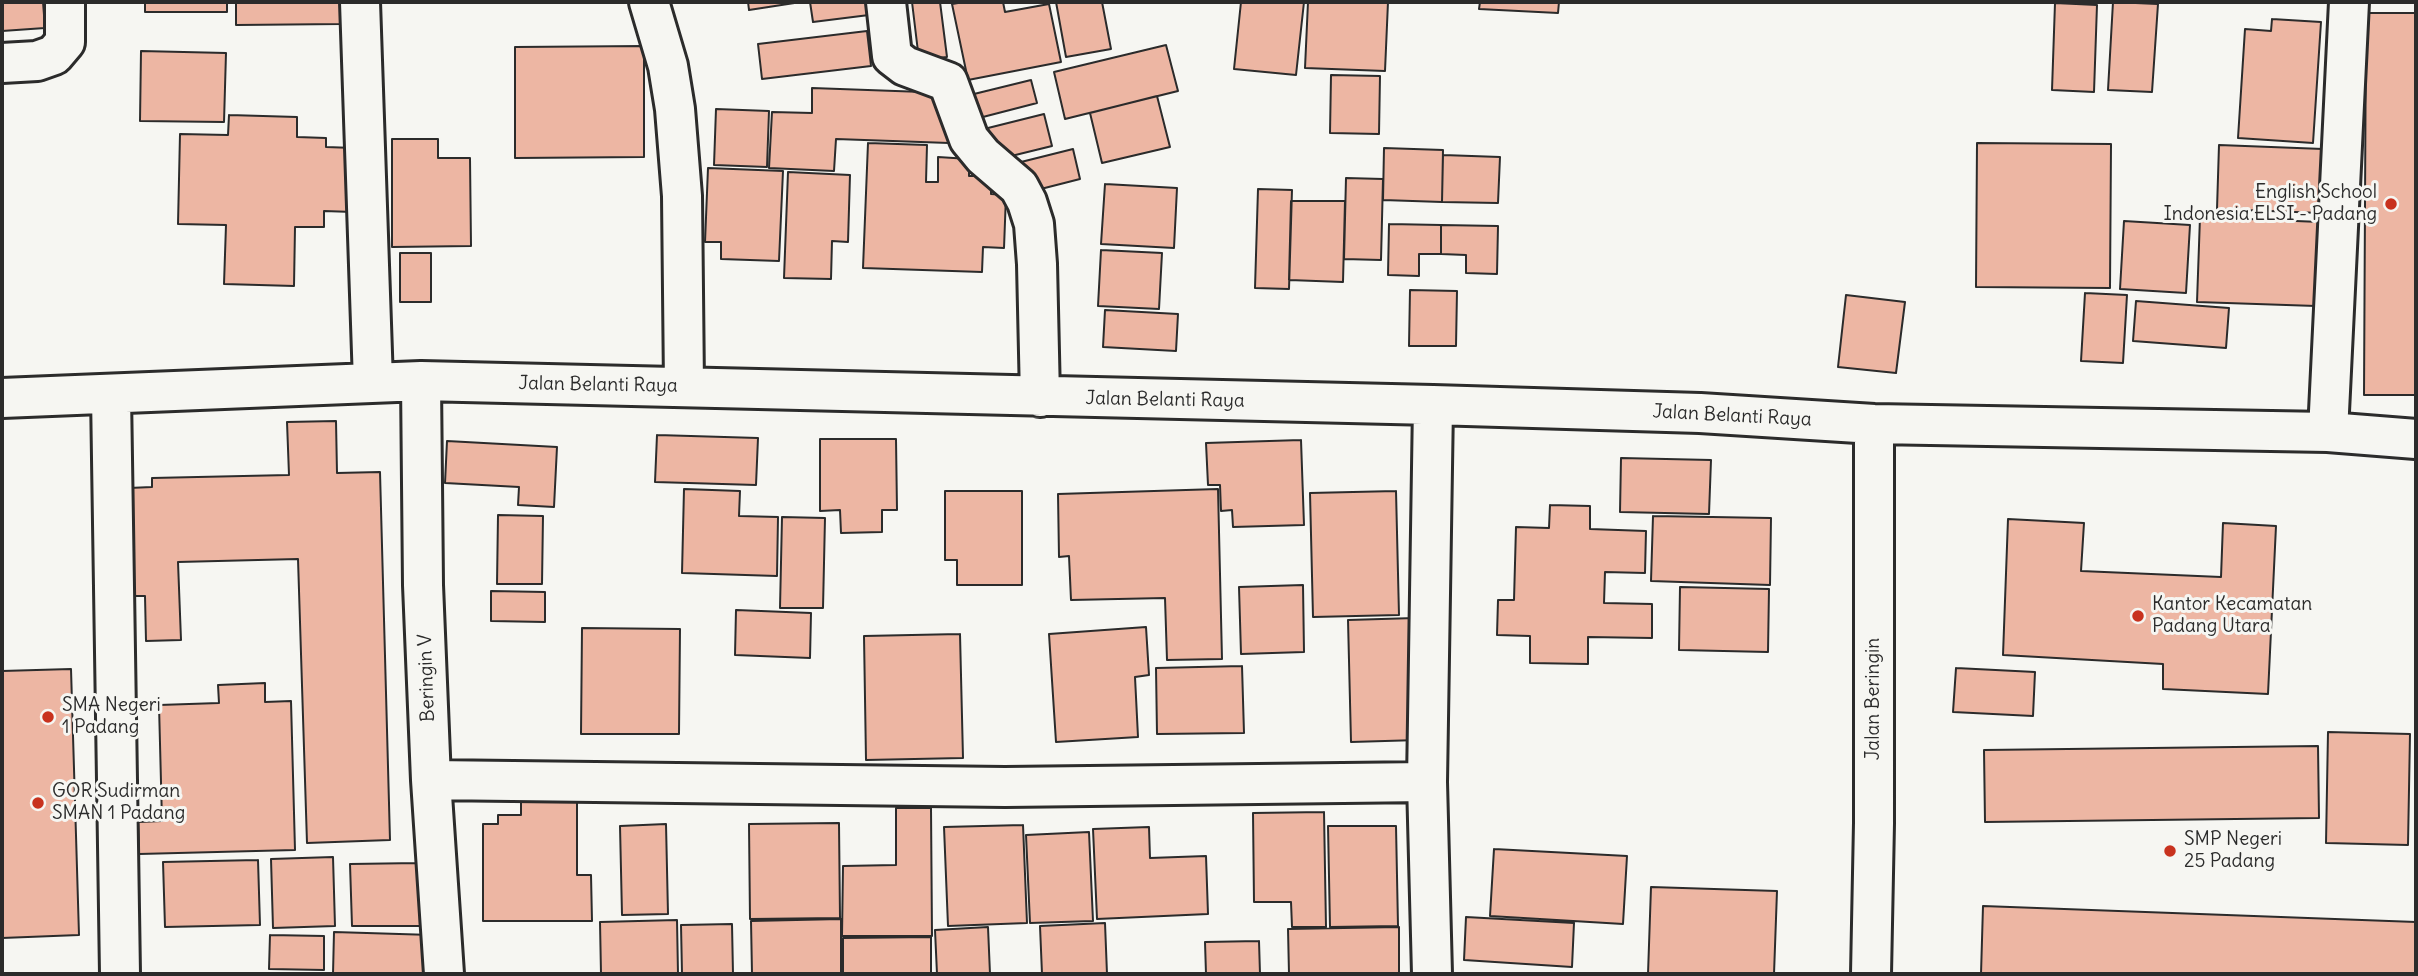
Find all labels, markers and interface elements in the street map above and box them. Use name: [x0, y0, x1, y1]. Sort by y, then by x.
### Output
place label: English School Indonesia ELSI - Padang: [2164, 182, 2377, 226]
marker: English School Indonesia ELSI - Padang: [2383, 196, 2399, 212]
street label: Jalan Belanti Raya: [518, 372, 678, 398]
street label: Jalan Belanti Raya: [1085, 387, 1245, 413]
street label: Jalan Belanti Raya: [1652, 400, 1812, 432]
place label: Kantor Kecamatan Padang Utara: [2152, 594, 2312, 638]
marker: Kantor Kecamatan Padang Utara: [2130, 608, 2146, 624]
street label: Beringin V: [414, 634, 440, 722]
street label: Jalan Beringin: [1863, 638, 1885, 760]
place label: SMA Negeri 1 Padang: [62, 695, 161, 739]
marker: SMA Negeri 1 Padang: [40, 709, 56, 725]
place label: GOR Sudirman SMAN 1 Padang: [52, 781, 185, 825]
marker: GOR Sudirman SMAN 1 Padang: [30, 795, 46, 811]
place label: SMP Negeri 25 Padang: [2184, 829, 2282, 873]
marker: SMP Negeri 25 Padang: [2162, 843, 2178, 859]

